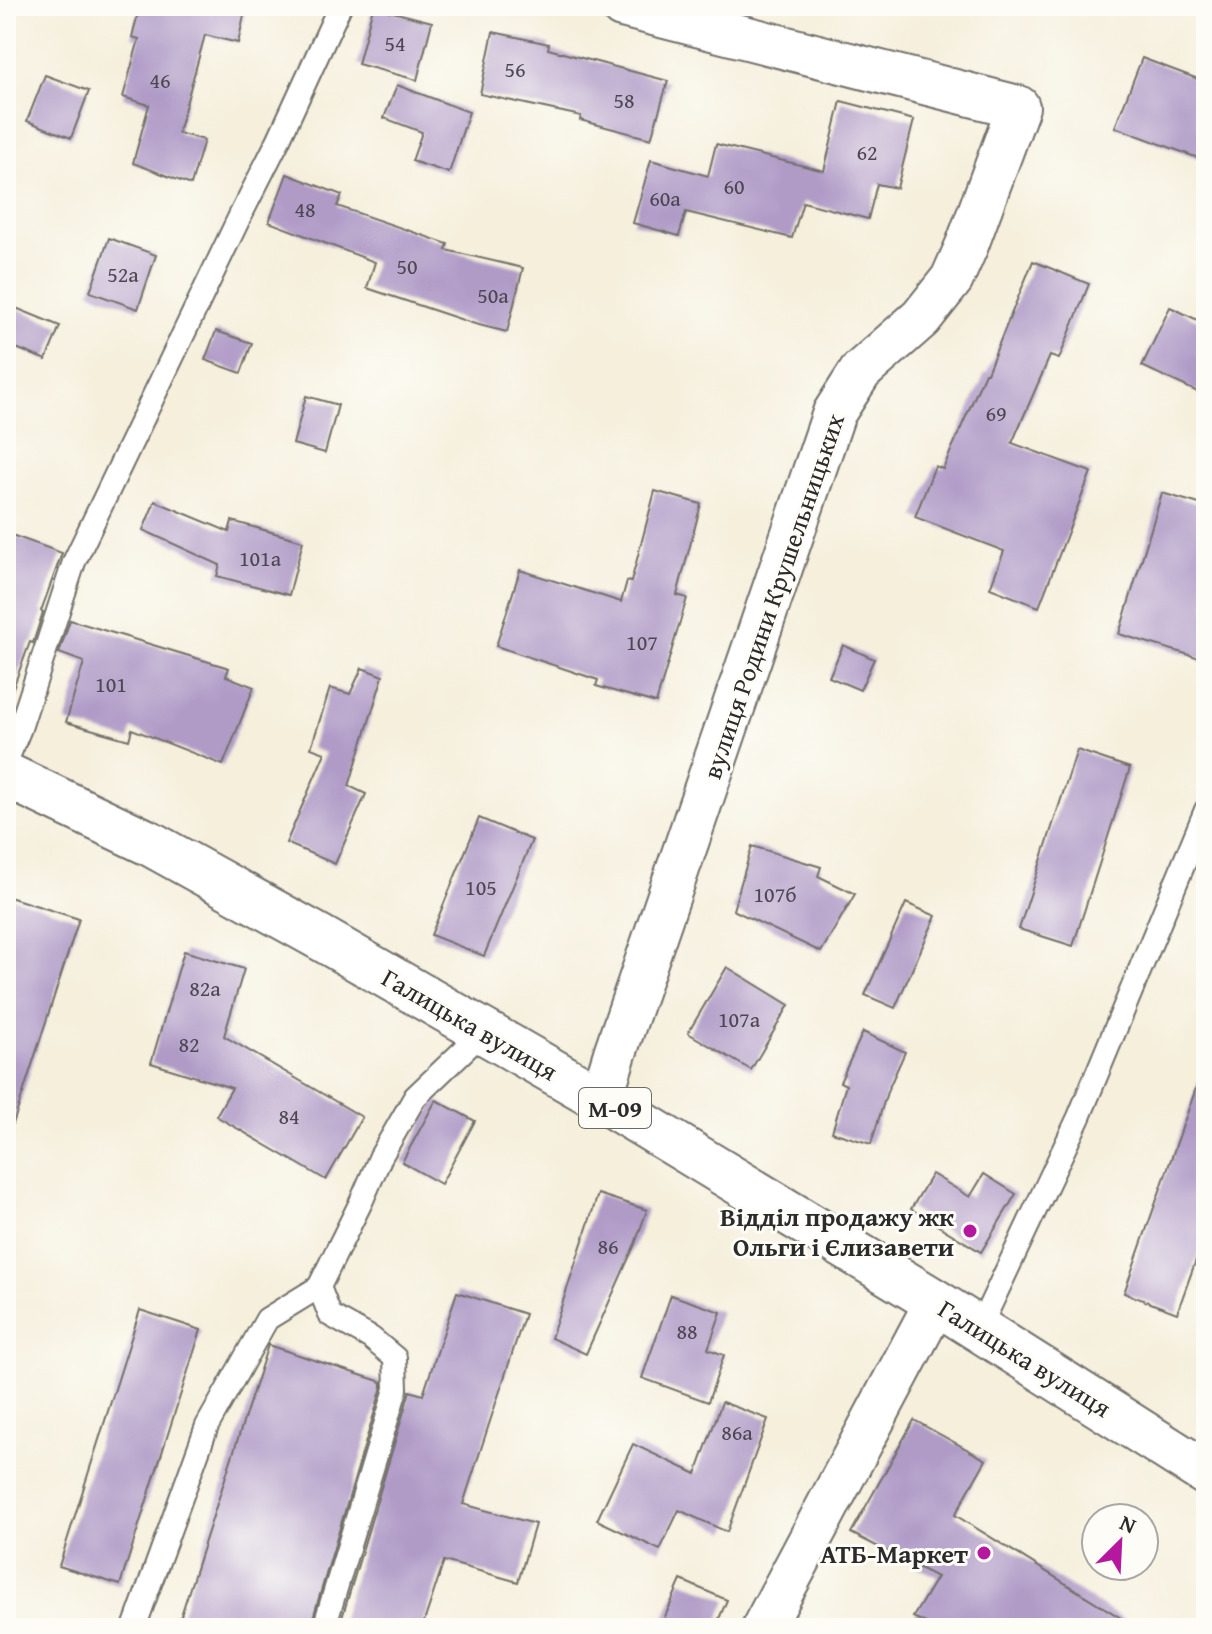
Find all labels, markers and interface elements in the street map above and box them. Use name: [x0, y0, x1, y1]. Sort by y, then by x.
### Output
house number: 54: [384, 27, 406, 59]
house number: 56: [504, 53, 526, 85]
house number: 46: [149, 64, 171, 96]
house number: 58: [613, 84, 635, 116]
house number: 62: [856, 136, 878, 168]
house number: 60: [723, 170, 745, 202]
house number: 60а: [649, 182, 681, 214]
house number: 48: [294, 193, 316, 225]
house number: 50: [396, 250, 418, 282]
house number: 52а: [107, 258, 139, 290]
house number: 50а: [477, 279, 509, 311]
house number: 69: [985, 397, 1007, 429]
street label: вулиця Родини Крушельницьких: [692, 407, 854, 784]
house number: 101а: [239, 542, 282, 574]
house number: 107: [626, 626, 658, 658]
house number: 101: [95, 668, 127, 700]
house number: 105: [465, 871, 497, 903]
house number: 107б: [753, 878, 797, 910]
street label: Галицька вулиця: [375, 958, 565, 1090]
house number: 82а: [189, 972, 221, 1004]
house number: 107а: [718, 1003, 761, 1035]
house number: 82: [178, 1028, 200, 1060]
road number: М-09: [579, 1088, 651, 1128]
house number: 84: [278, 1100, 300, 1132]
place label: Відділ продажу жк Ольги і Єлизавети: [720, 1197, 954, 1266]
marker: Відділ продажу жк Ольги і Єлизавети: [961, 1222, 979, 1240]
house number: 86: [597, 1230, 619, 1262]
street label: Галицька вулиця: [931, 1289, 1119, 1427]
house number: 88: [676, 1315, 698, 1347]
house number: 86а: [721, 1416, 753, 1448]
north arrow: [1080, 1502, 1160, 1582]
text: N: [1115, 1506, 1142, 1541]
place label: ATБ-Маркет: [820, 1534, 968, 1573]
marker: ATБ-Маркет: [975, 1544, 993, 1562]

